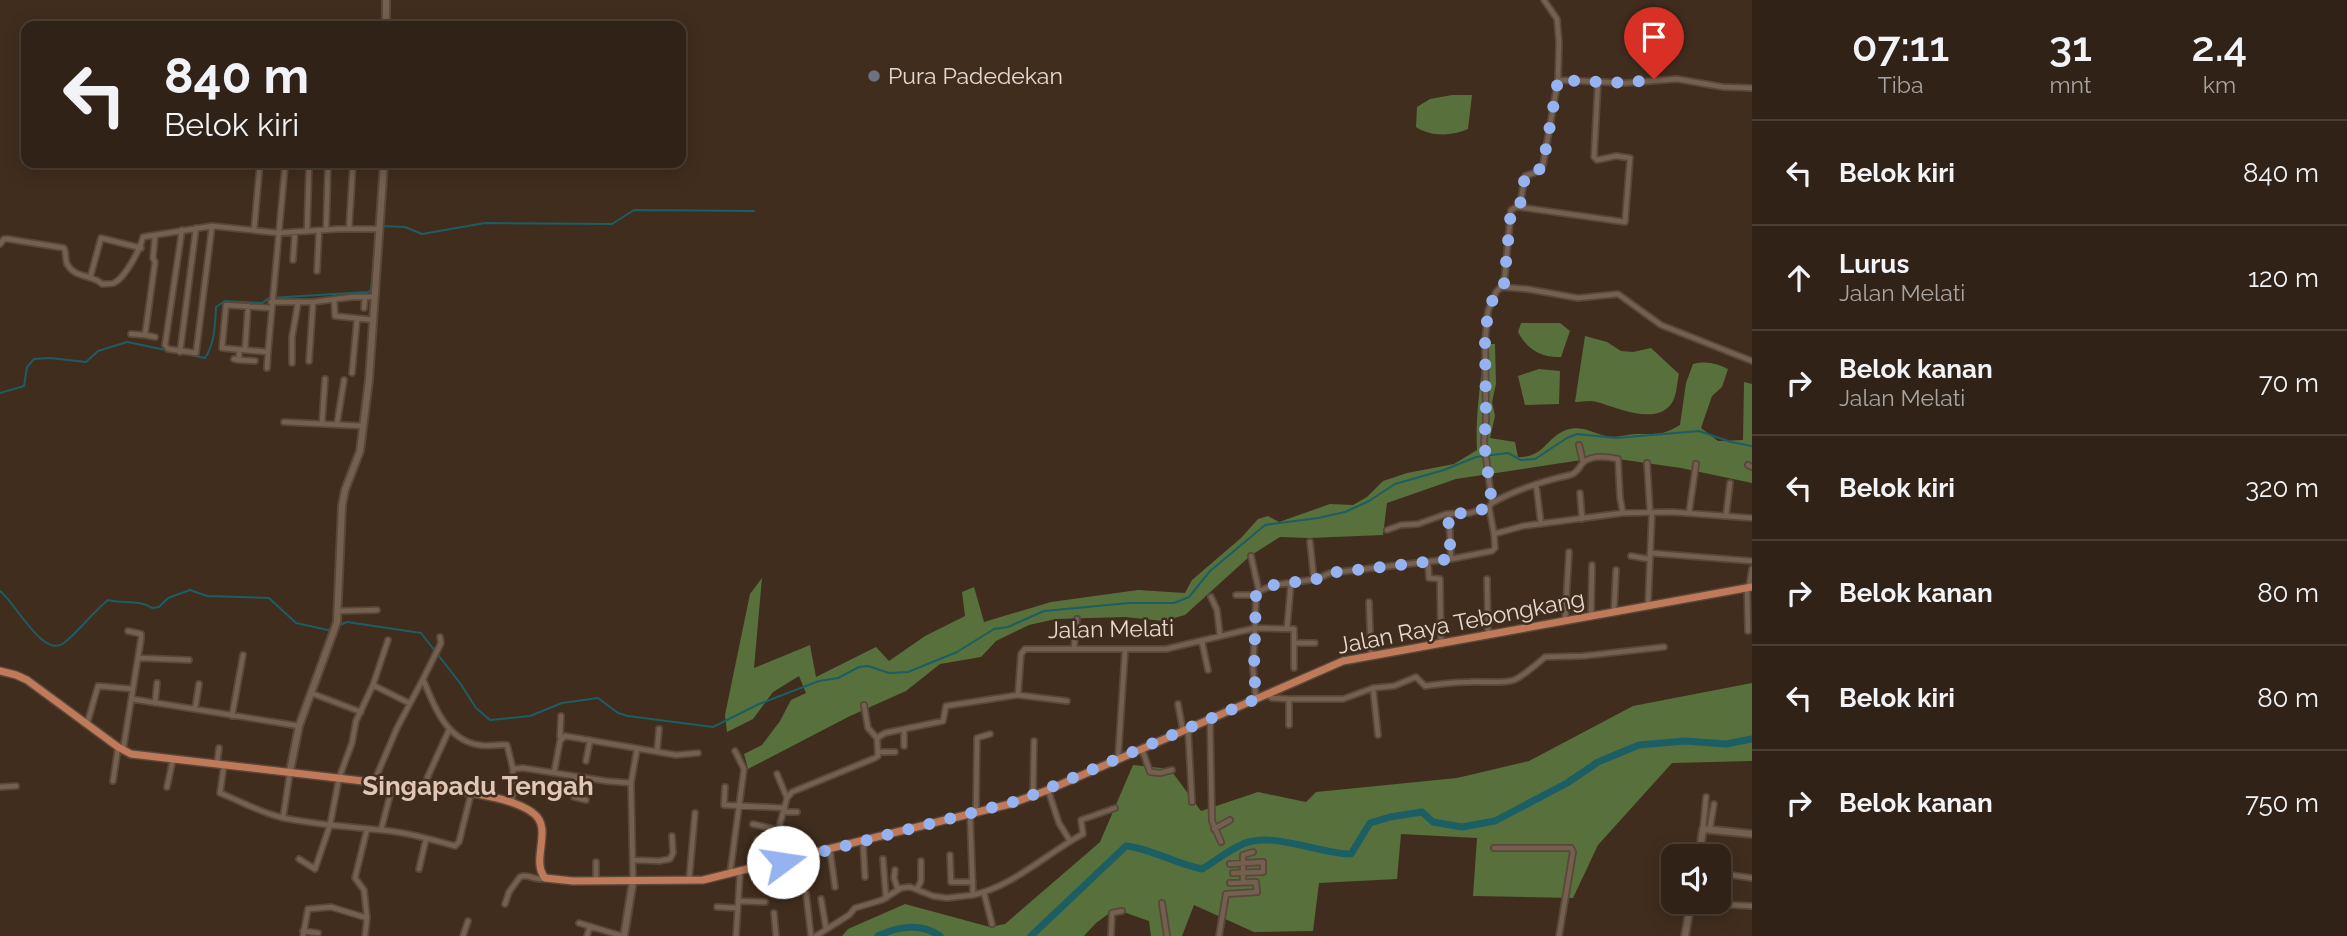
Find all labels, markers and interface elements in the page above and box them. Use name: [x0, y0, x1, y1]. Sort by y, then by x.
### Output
pin: [1624, 7, 1684, 79]
icon: arrive: [1635, 18, 1673, 56]
text: 07:11: [1852, 22, 1949, 71]
text: 31: [2049, 22, 2092, 71]
text: 2.4: [2192, 22, 2247, 71]
text: 840 m: [164, 47, 309, 104]
icon: left: [49, 49, 140, 140]
place label: Pura Padedekan: [888, 62, 1063, 89]
marker: Pura Padedekan: [866, 68, 882, 84]
text: Tiba: [1878, 71, 1923, 98]
text: mnt: [2049, 71, 2092, 98]
text: km: [2203, 71, 2236, 98]
text: Belok kiri: [164, 106, 299, 143]
icon: left: [1780, 154, 1818, 192]
text: Belok kiri: [1839, 158, 1955, 188]
text: 840 m: [2243, 158, 2319, 188]
text: Lurus: [1839, 249, 1909, 279]
icon: ahead: [1780, 259, 1818, 297]
text: 120 m: [2248, 263, 2319, 293]
text: Jalan Melati: [1839, 279, 1965, 306]
text: Belok kanan: [1839, 354, 1993, 384]
icon: right: [1780, 364, 1818, 402]
text: 70 m: [2259, 368, 2319, 398]
text: Jalan Melati: [1839, 384, 1965, 411]
icon: left: [1780, 469, 1818, 507]
text: Belok kiri: [1839, 473, 1955, 503]
text: 320 m: [2245, 473, 2319, 503]
icon: right: [1780, 574, 1818, 612]
text: Belok kanan: [1839, 578, 1993, 608]
text: 80 m: [2257, 578, 2319, 608]
street label: Jalan Raya Tebongkang: [1335, 584, 1587, 659]
street label: Jalan Melati: [1048, 614, 1174, 643]
icon: left: [1780, 679, 1818, 717]
text: Belok kiri: [1839, 683, 1955, 713]
text: 80 m: [2257, 683, 2319, 713]
district label: Singapadu Tengah: [362, 771, 594, 801]
icon: right: [1780, 784, 1818, 822]
text: Belok kanan: [1839, 788, 1993, 818]
text: 750 m: [2245, 788, 2319, 818]
position arrow: [746, 825, 820, 899]
map controls: [1661, 844, 1731, 914]
button: sound: [1661, 844, 1731, 914]

